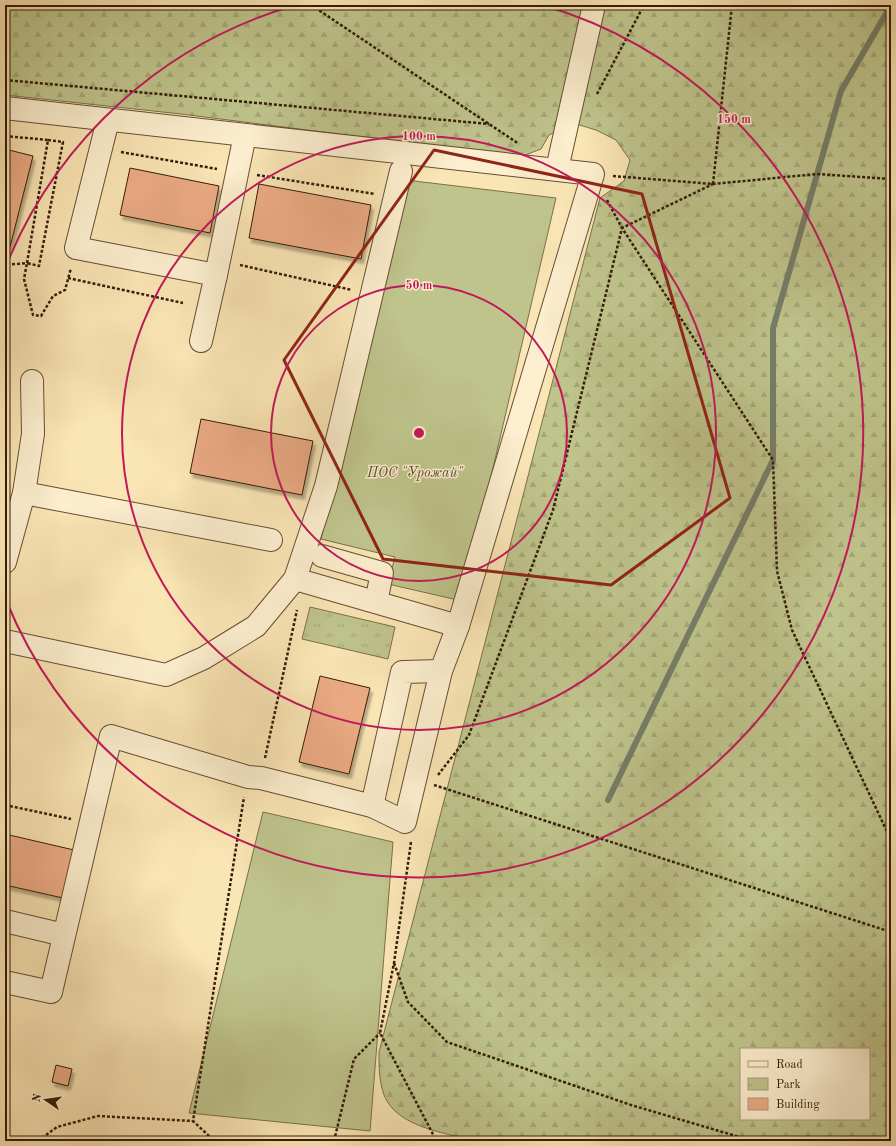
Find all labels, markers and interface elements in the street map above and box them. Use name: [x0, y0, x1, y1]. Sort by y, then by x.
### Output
text: 150 m: [717, 113, 751, 126]
text: 100 m: [402, 131, 436, 143]
text: 50 m: [406, 279, 433, 292]
centre of rings: [412, 426, 426, 440]
park label: ПОС "Урожай": [366, 466, 463, 481]
legend: [740, 1048, 870, 1120]
text: Road: [776, 1059, 803, 1071]
text: Park: [776, 1079, 801, 1091]
north arrow: [26, 1080, 66, 1120]
text: N: [31, 1092, 44, 1103]
text: Building: [776, 1099, 820, 1111]

